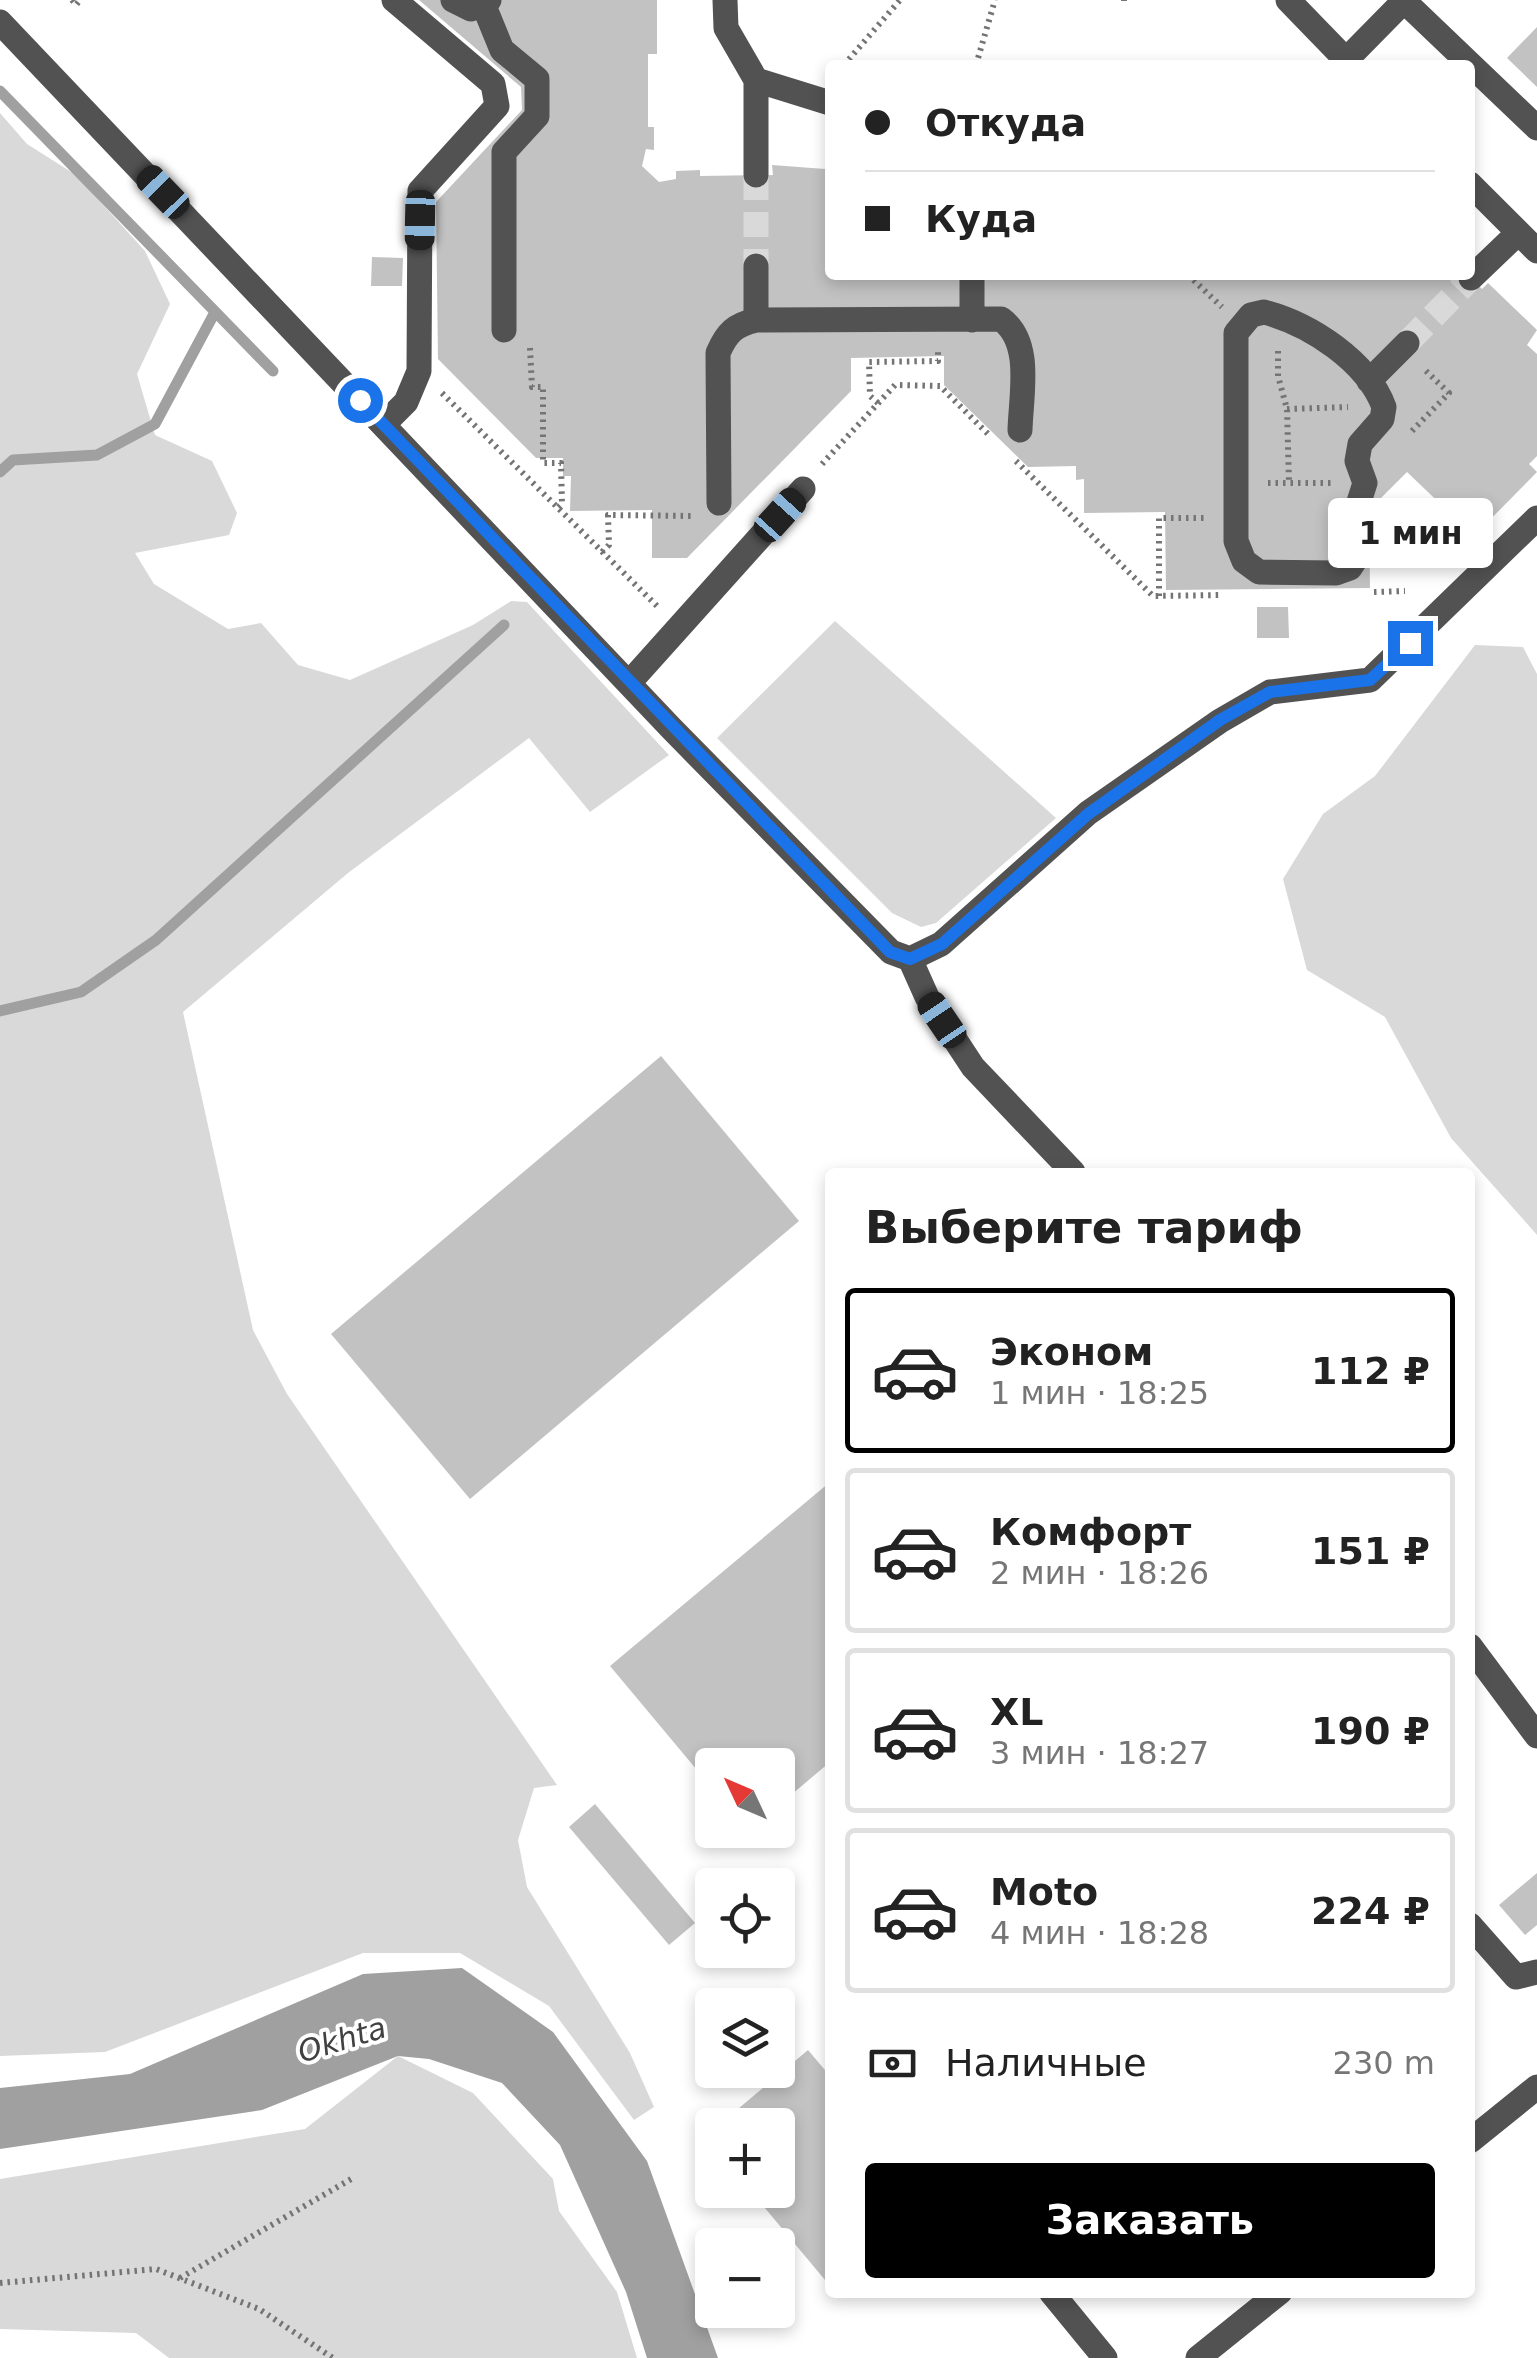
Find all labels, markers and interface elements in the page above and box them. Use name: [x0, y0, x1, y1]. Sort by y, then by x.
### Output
text: Откуда: [925, 101, 1086, 145]
car: [131, 160, 195, 224]
car: [404, 190, 436, 250]
text: Куда: [925, 197, 1037, 241]
route start: [338, 378, 383, 423]
car: [749, 483, 811, 547]
callout: 1 мин: [1328, 498, 1492, 568]
text: 1 мин: [1358, 514, 1463, 552]
route end: [1388, 621, 1433, 666]
car: [913, 987, 971, 1053]
text: Выберите тариф: [865, 1201, 1303, 1254]
icon: car: [870, 1326, 960, 1416]
text: Эконом: [990, 1330, 1153, 1374]
text: 112 ₽: [1311, 1349, 1430, 1393]
text: 1 мин · 18:25: [990, 1374, 1209, 1412]
icon: car: [870, 1506, 960, 1596]
text: Комфорт: [990, 1510, 1191, 1554]
text: 151 ₽: [1311, 1529, 1430, 1573]
text: 2 мин · 18:26: [990, 1554, 1209, 1592]
icon: car: [870, 1686, 960, 1776]
text: XL: [990, 1690, 1044, 1734]
text: 190 ₽: [1311, 1709, 1430, 1753]
text: 3 мин · 18:27: [990, 1734, 1209, 1772]
north arrow: [695, 1748, 795, 1848]
map controls: [695, 1748, 795, 2328]
icon: car: [870, 1866, 960, 1956]
button: locate: [695, 1868, 795, 1968]
text: Moto: [990, 1870, 1098, 1914]
text: 224 ₽: [1311, 1889, 1430, 1933]
text: 4 мин · 18:28: [990, 1914, 1209, 1952]
button: layers: [695, 1988, 795, 2088]
water label: Okhta: [294, 2010, 390, 2069]
icon: cash: [865, 2036, 920, 2091]
text: Наличные: [945, 2041, 1147, 2085]
text: 230 m: [1333, 2044, 1435, 2082]
button: +: [695, 2108, 795, 2208]
button: Заказать: [865, 2163, 1435, 2278]
button: −: [695, 2228, 795, 2328]

